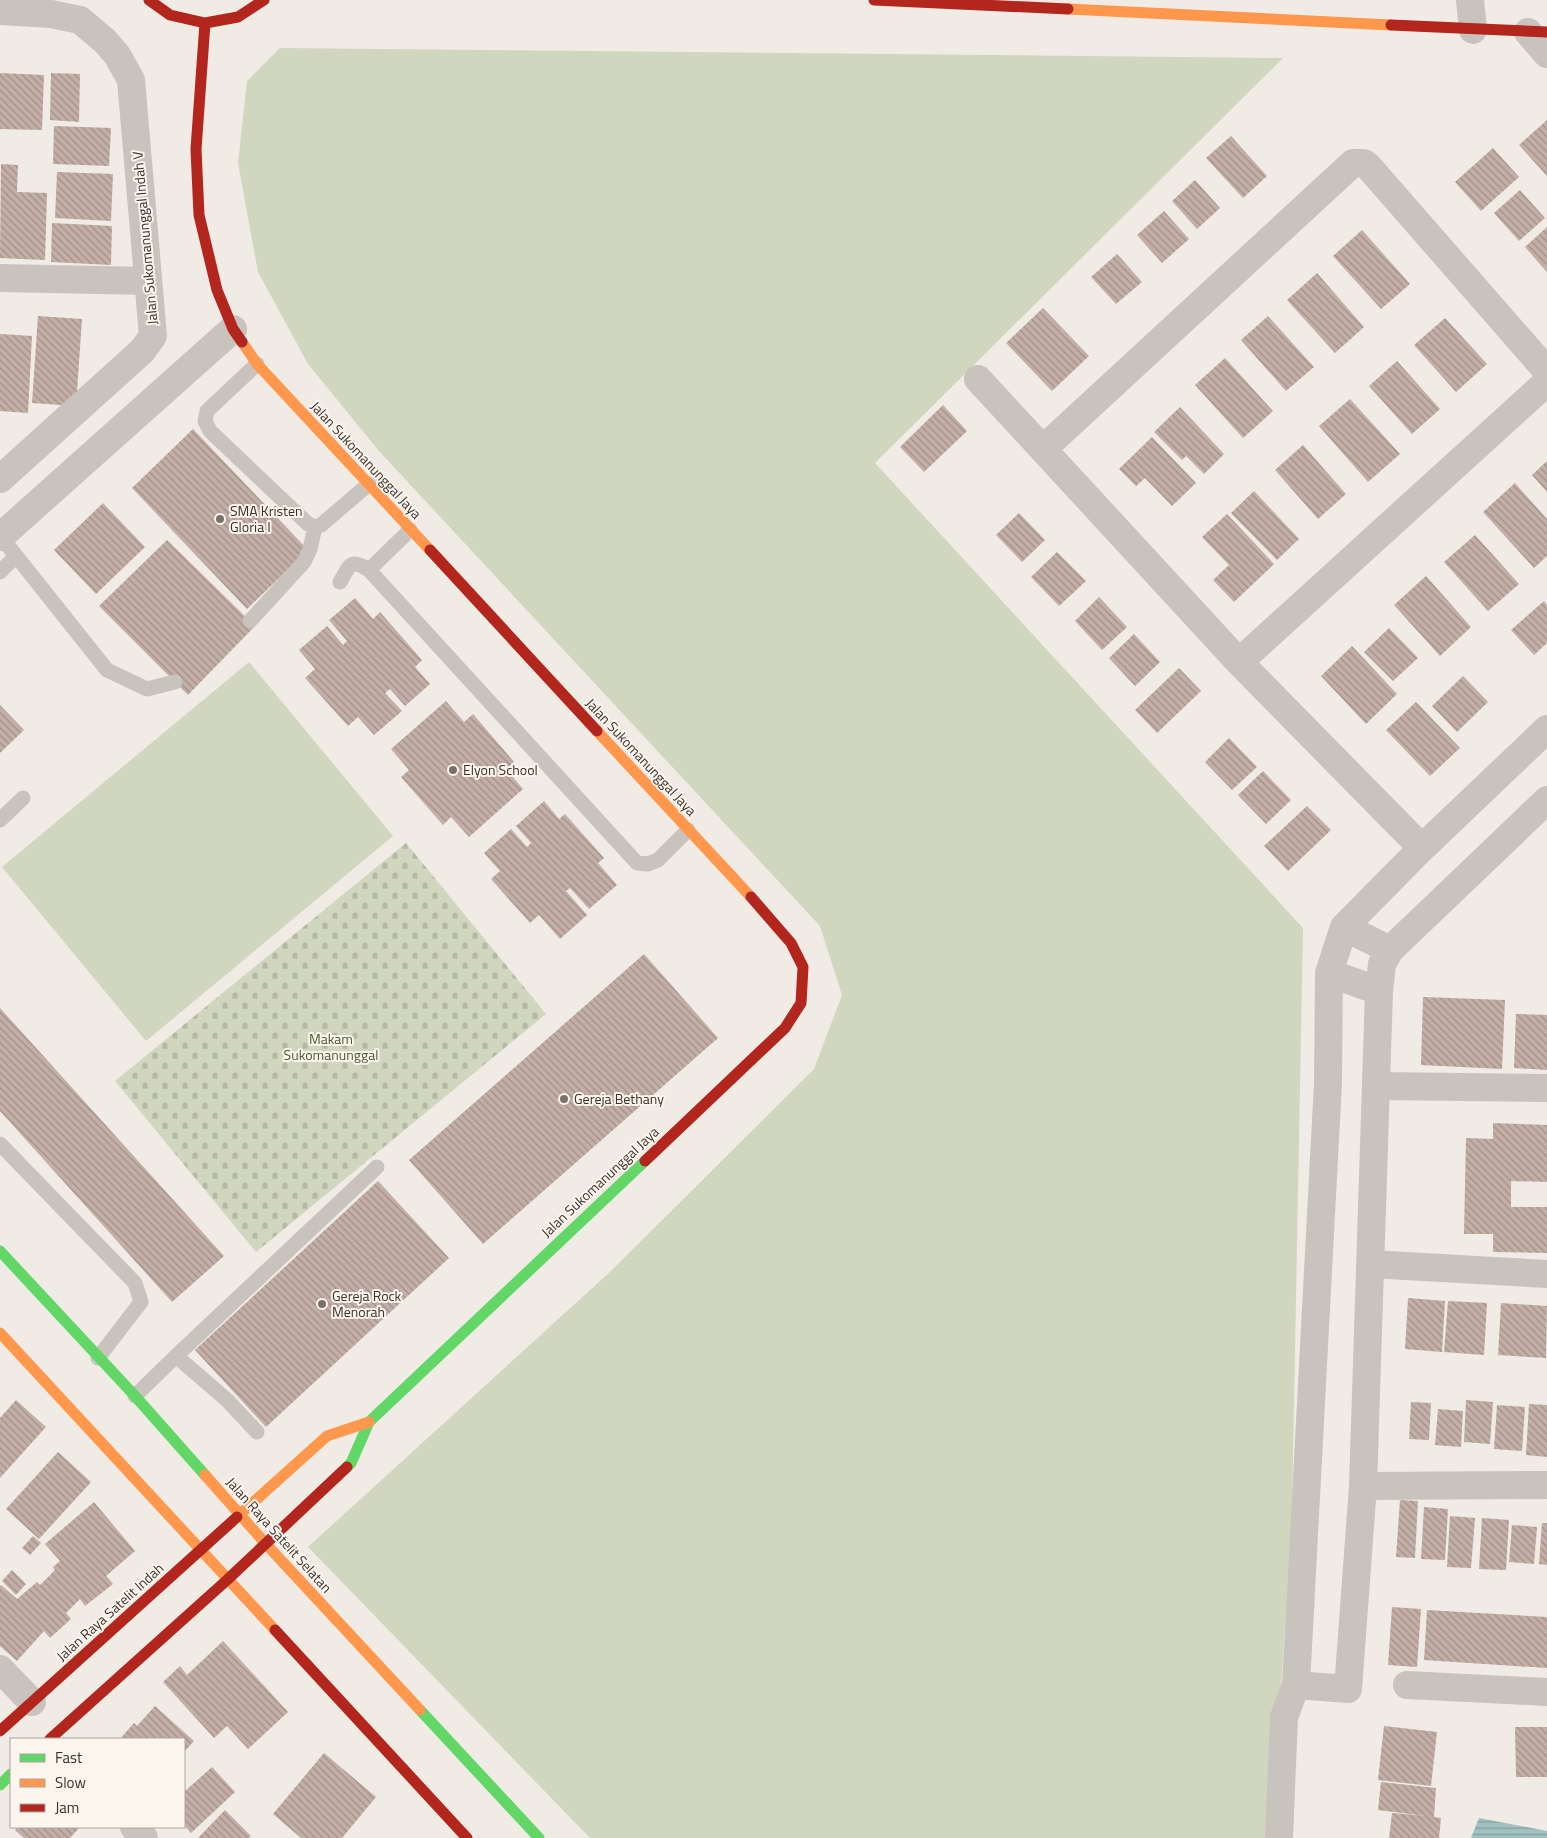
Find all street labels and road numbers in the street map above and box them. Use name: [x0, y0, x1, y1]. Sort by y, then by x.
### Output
street label: Jalan Sukomanunggal Indah V: [126, 151, 163, 326]
street label: Jalan Sukomanunggal Jaya: [306, 396, 427, 523]
street label: Jalan Sukomanunggal Jaya: [581, 693, 702, 820]
street label: Jalan Sukomanunggal Jaya: [536, 1121, 663, 1242]
street label: Jalan Raya Satelit Selatan: [222, 1472, 337, 1597]
street label: Jalan Raya Satelit Indah: [51, 1558, 168, 1666]

